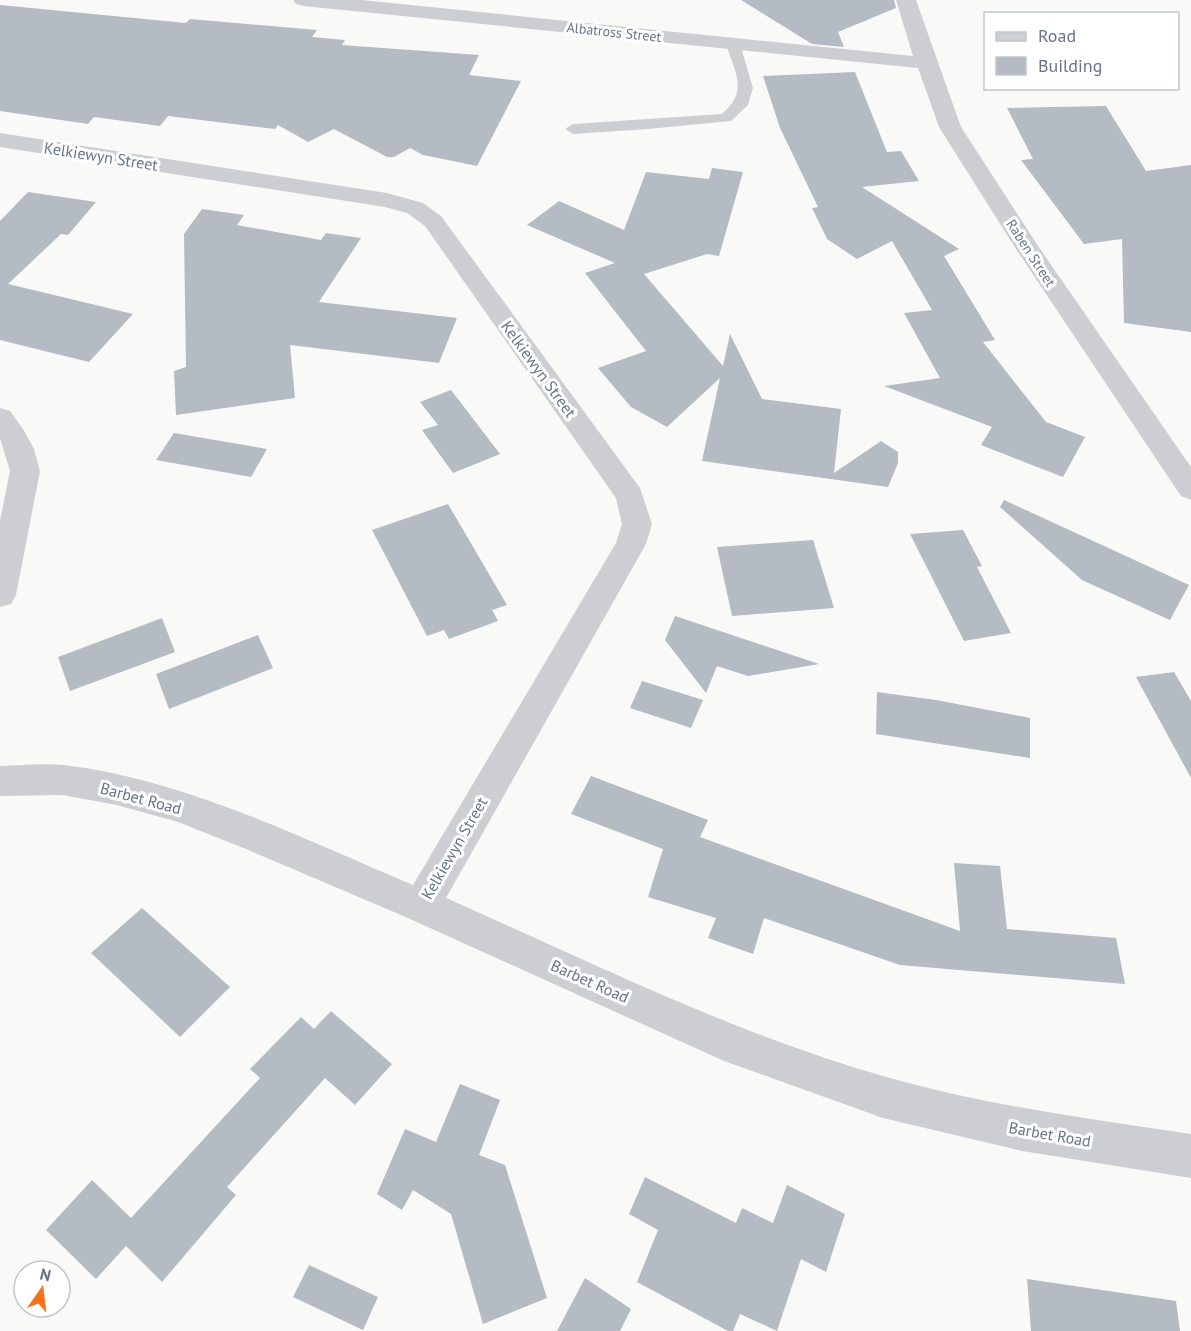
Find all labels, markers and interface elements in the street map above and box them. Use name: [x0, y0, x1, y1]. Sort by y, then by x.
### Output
legend: [984, 12, 1179, 90]
street label: Albatross Street: [566, 18, 662, 46]
text: Road: [1038, 24, 1076, 47]
text: Building: [1038, 54, 1102, 77]
street label: Kelkiewyn Street: [43, 137, 160, 175]
street label: Raben Street: [1002, 216, 1060, 290]
street label: Kelkiewyn Street: [497, 317, 581, 422]
street label: Barbet Road: [98, 778, 184, 818]
street label: Kelkiewyn Street: [417, 793, 492, 903]
street label: Barbet Road: [548, 955, 632, 1007]
street label: Barbet Road: [1007, 1117, 1093, 1151]
north arrow: [12, 1259, 72, 1319]
text: N: [38, 1263, 53, 1285]

